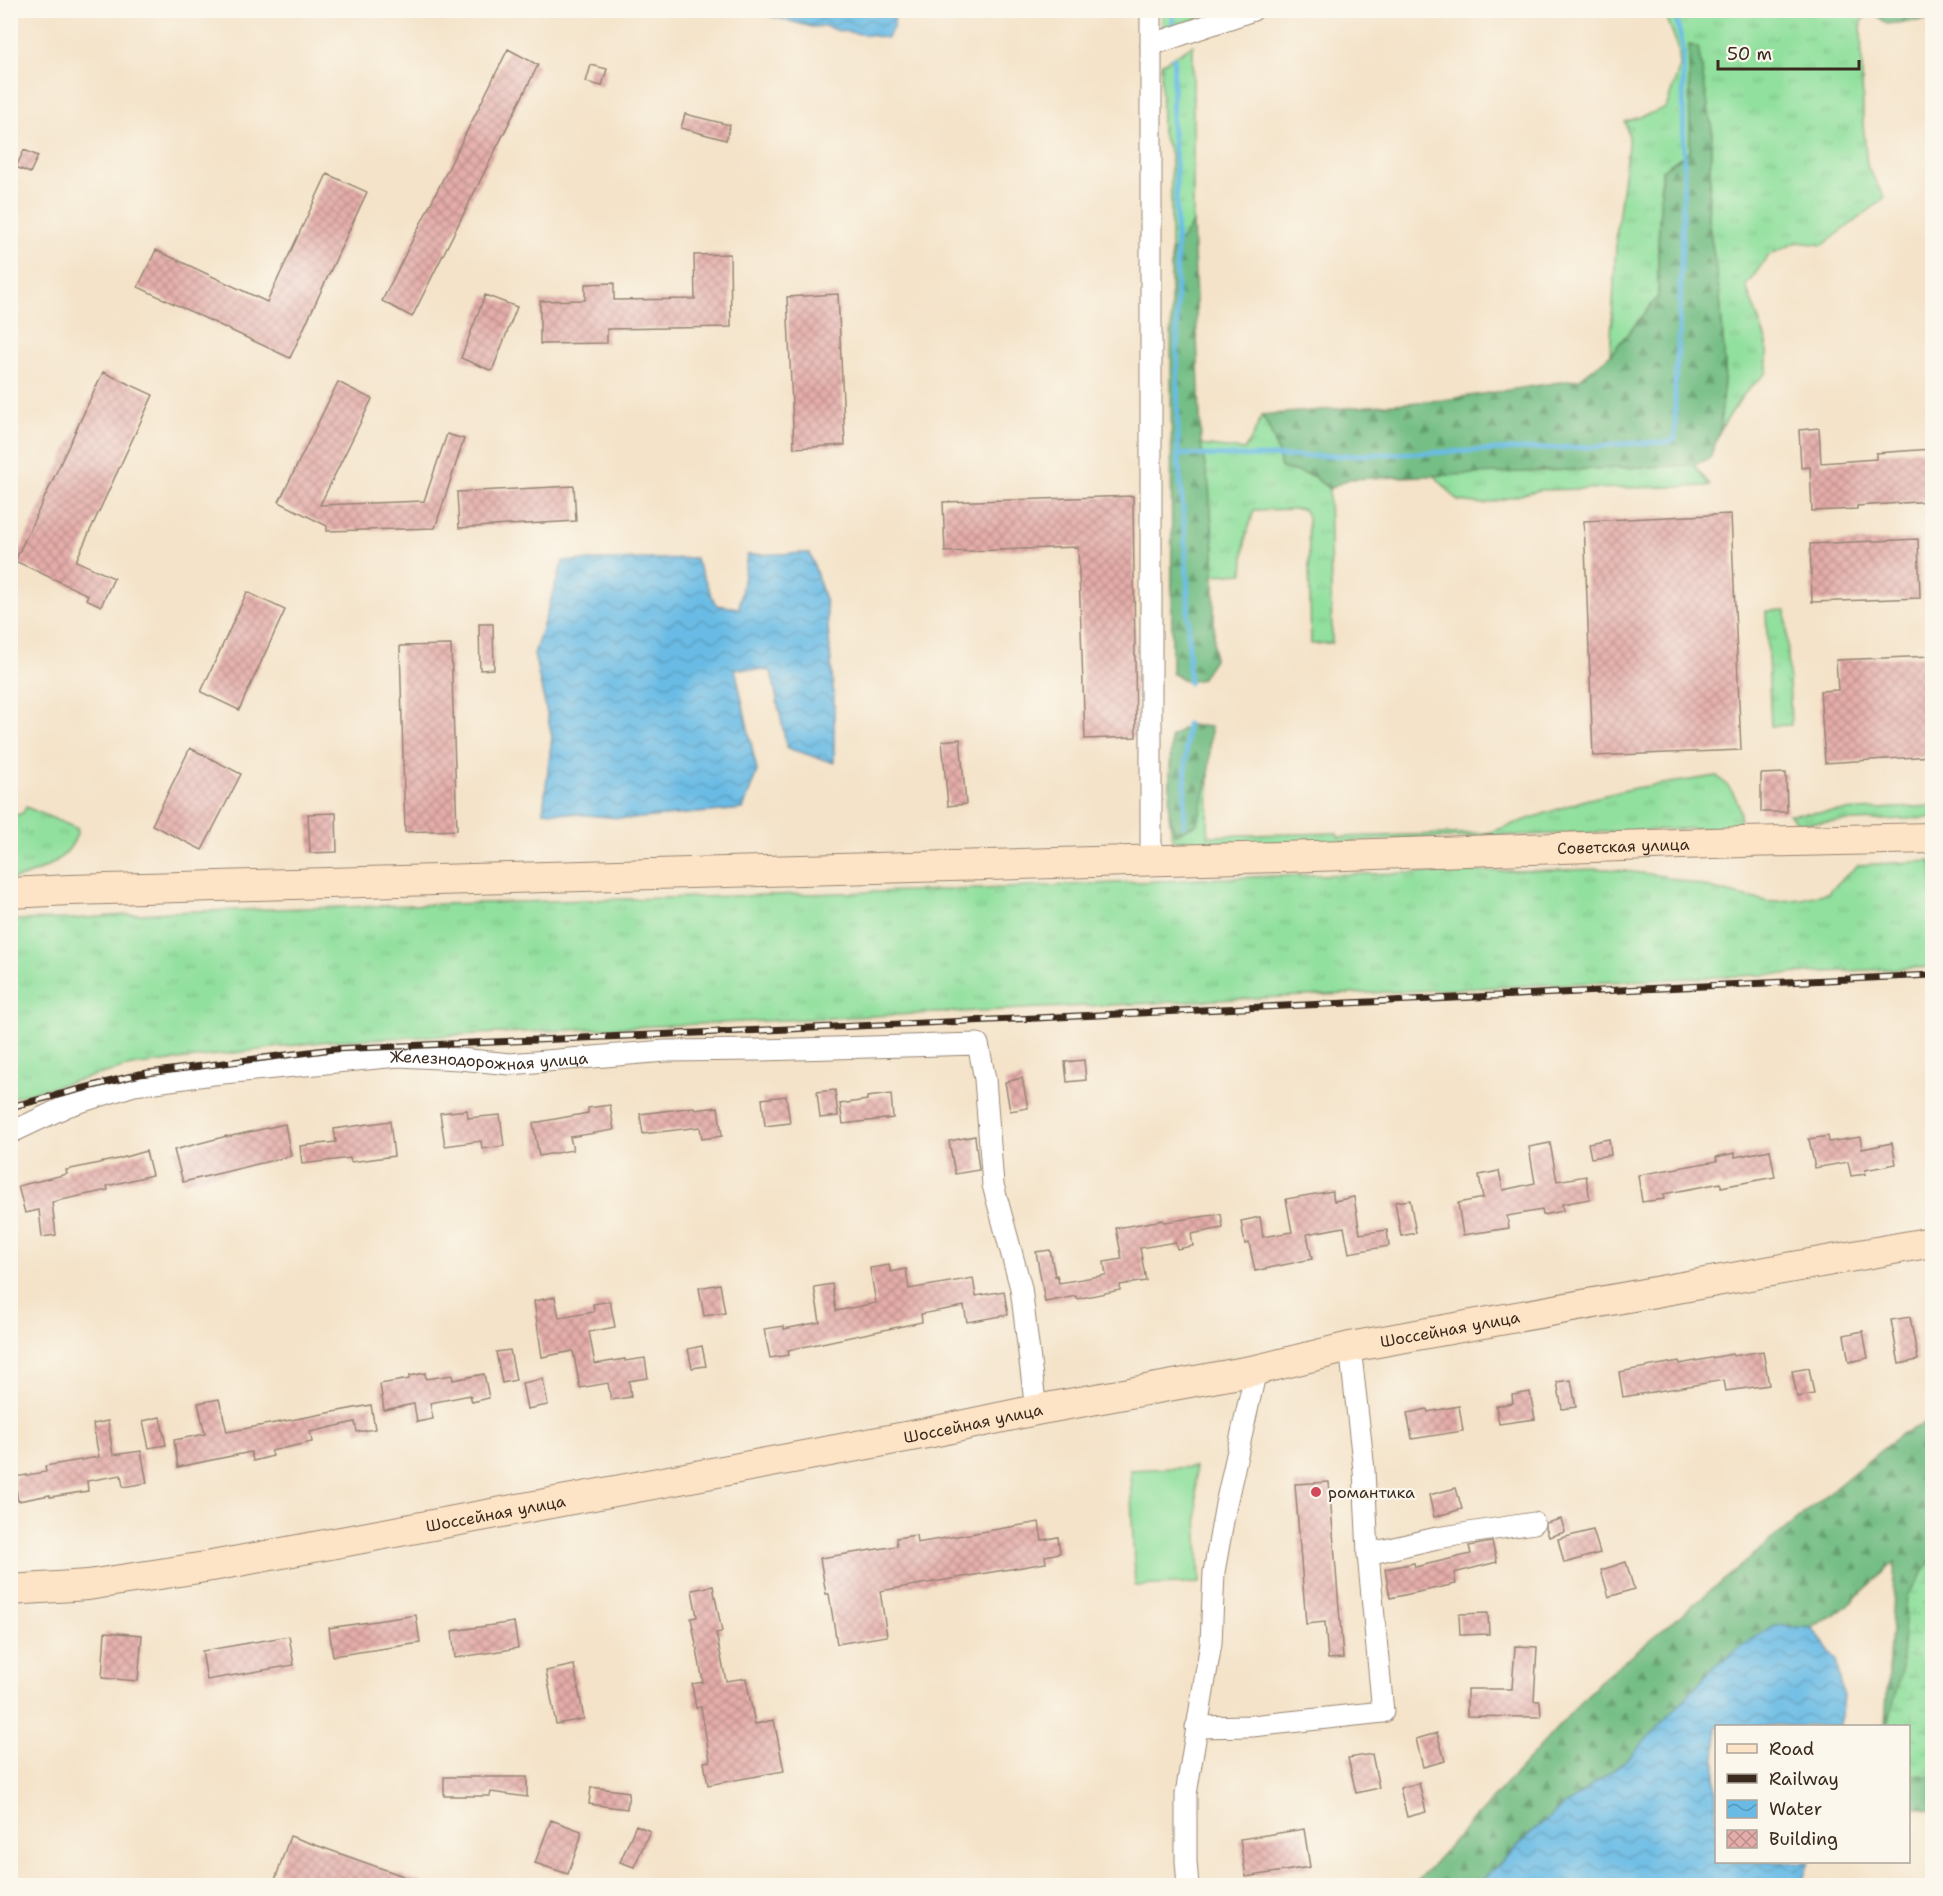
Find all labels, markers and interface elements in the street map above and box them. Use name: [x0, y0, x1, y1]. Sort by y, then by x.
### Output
scale bar: [1718, 33, 1859, 71]
text: 50 m: [1727, 42, 1772, 66]
street label: Советская улица: [1557, 833, 1690, 859]
street label: Железнодорожная улица: [389, 1045, 589, 1075]
street label: Шоссейная улица: [1378, 1306, 1521, 1352]
street label: Шоссейная улица: [902, 1398, 1044, 1448]
place label: романтика: [1328, 1482, 1415, 1503]
marker: романтика: [1309, 1485, 1323, 1499]
street label: Шоссейная улица: [424, 1490, 567, 1537]
legend: [1715, 1725, 1910, 1863]
text: Road: [1769, 1737, 1814, 1761]
text: Railway: [1769, 1767, 1839, 1791]
text: Water: [1769, 1797, 1822, 1821]
text: Building: [1769, 1827, 1838, 1851]

